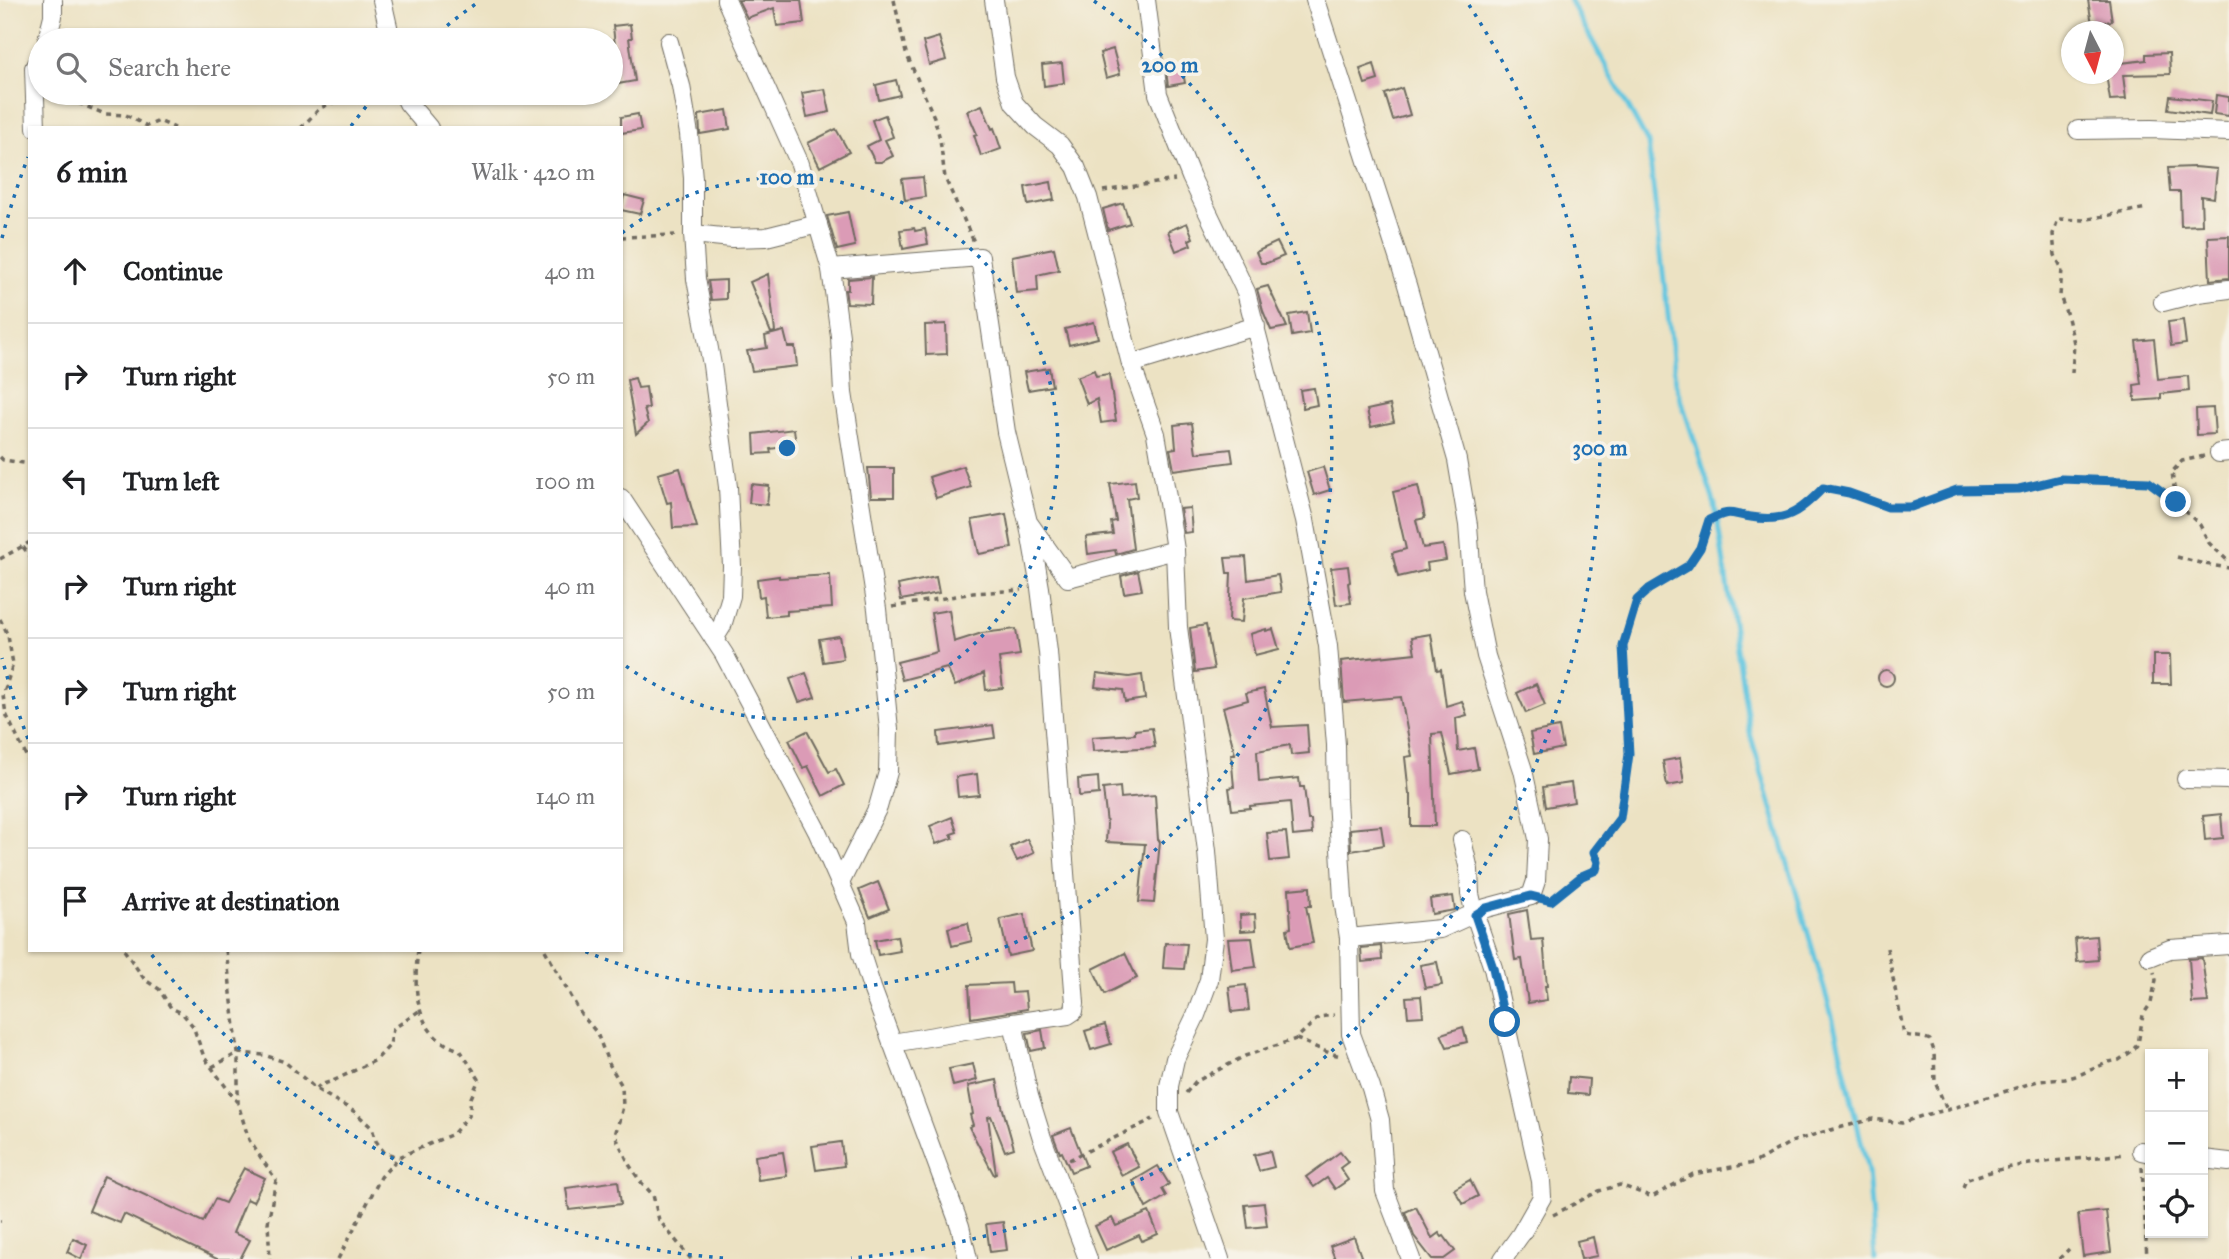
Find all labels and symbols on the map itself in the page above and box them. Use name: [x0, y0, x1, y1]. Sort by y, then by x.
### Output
north arrow: [2061, 21, 2124, 84]
text: 200 m: [1142, 52, 1199, 78]
text: 100 m: [760, 164, 815, 190]
text: 300 m: [1572, 435, 1628, 461]
centre of rings: [775, 436, 799, 460]
route end: [2160, 486, 2191, 517]
route start: [1489, 1006, 1520, 1037]

